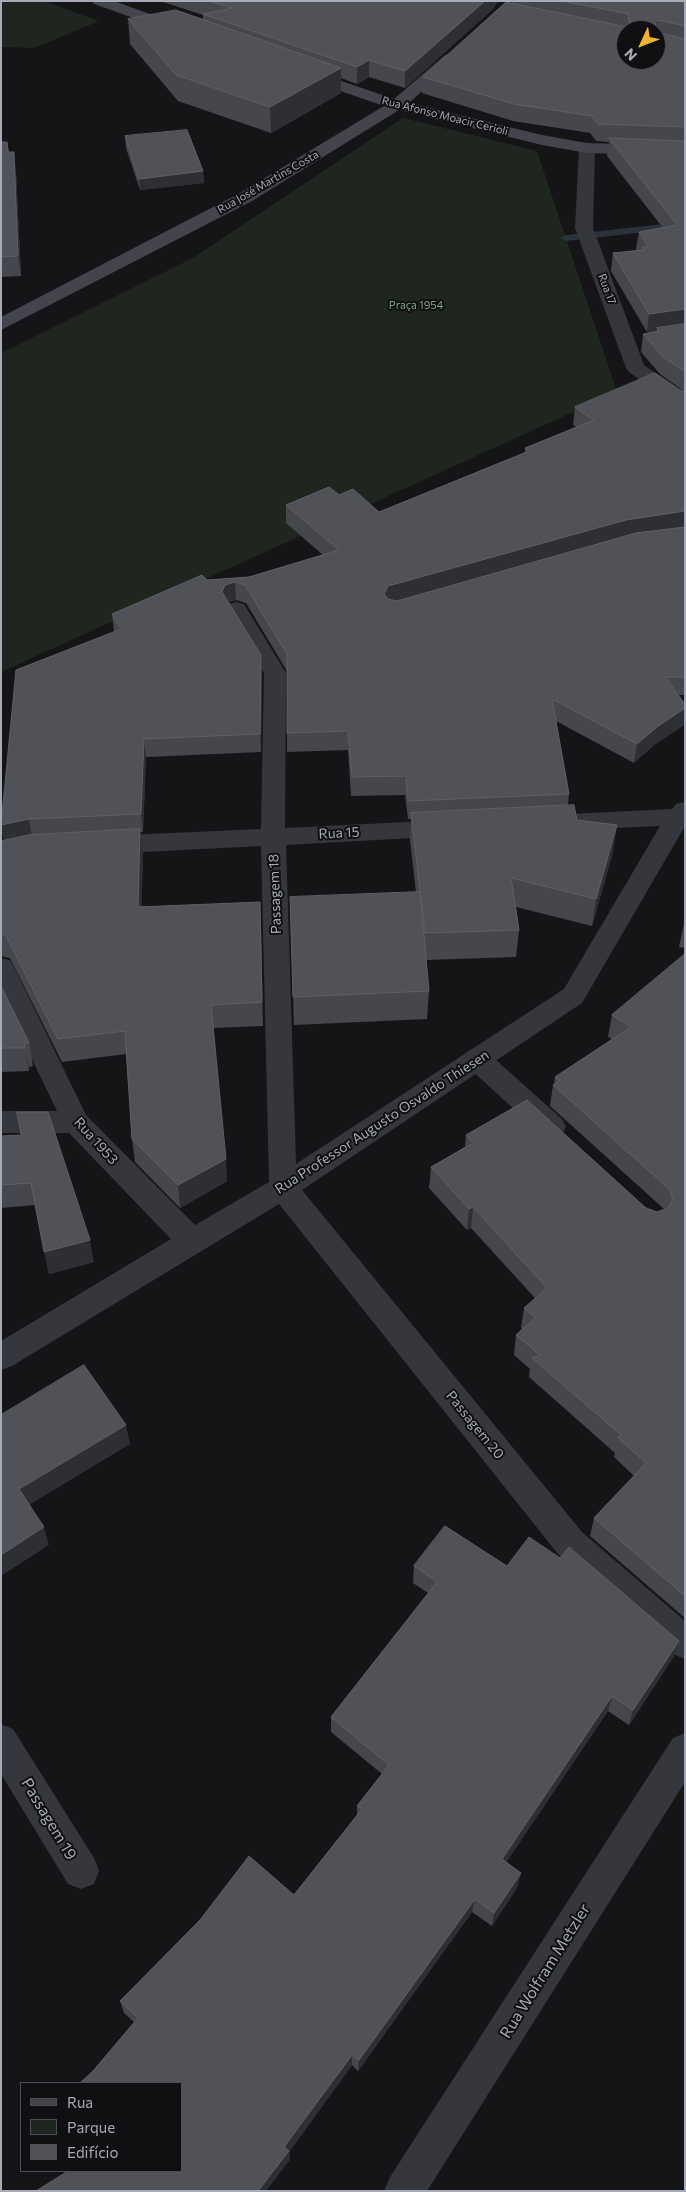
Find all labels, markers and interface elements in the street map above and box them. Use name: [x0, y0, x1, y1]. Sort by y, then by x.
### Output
north arrow: [616, 20, 666, 70]
text: N: [621, 45, 640, 65]
street label: Rua Afonso Moacir Cerioli: [380, 94, 510, 138]
street label: Rua José Martins Costa: [215, 148, 321, 216]
street label: Rua 17: [595, 272, 619, 306]
park label: Praça 1954: [389, 298, 443, 312]
street label: Rua 15: [318, 824, 360, 842]
street label: Passagem 18: [265, 854, 285, 934]
street label: Rua Professor Augusto Osvaldo Thiesen: [272, 1046, 492, 1198]
street label: Rua 1953: [70, 1114, 122, 1168]
street label: Passagem 20: [442, 1388, 508, 1462]
street label: Passagem 19: [17, 1775, 81, 1863]
street label: Rua Wolfram Metzler: [496, 1900, 594, 2042]
legend: [20, 2082, 182, 2172]
text: Rua: [67, 2093, 93, 2111]
text: Parque: [67, 2118, 115, 2136]
text: Edifício: [67, 2143, 118, 2161]

